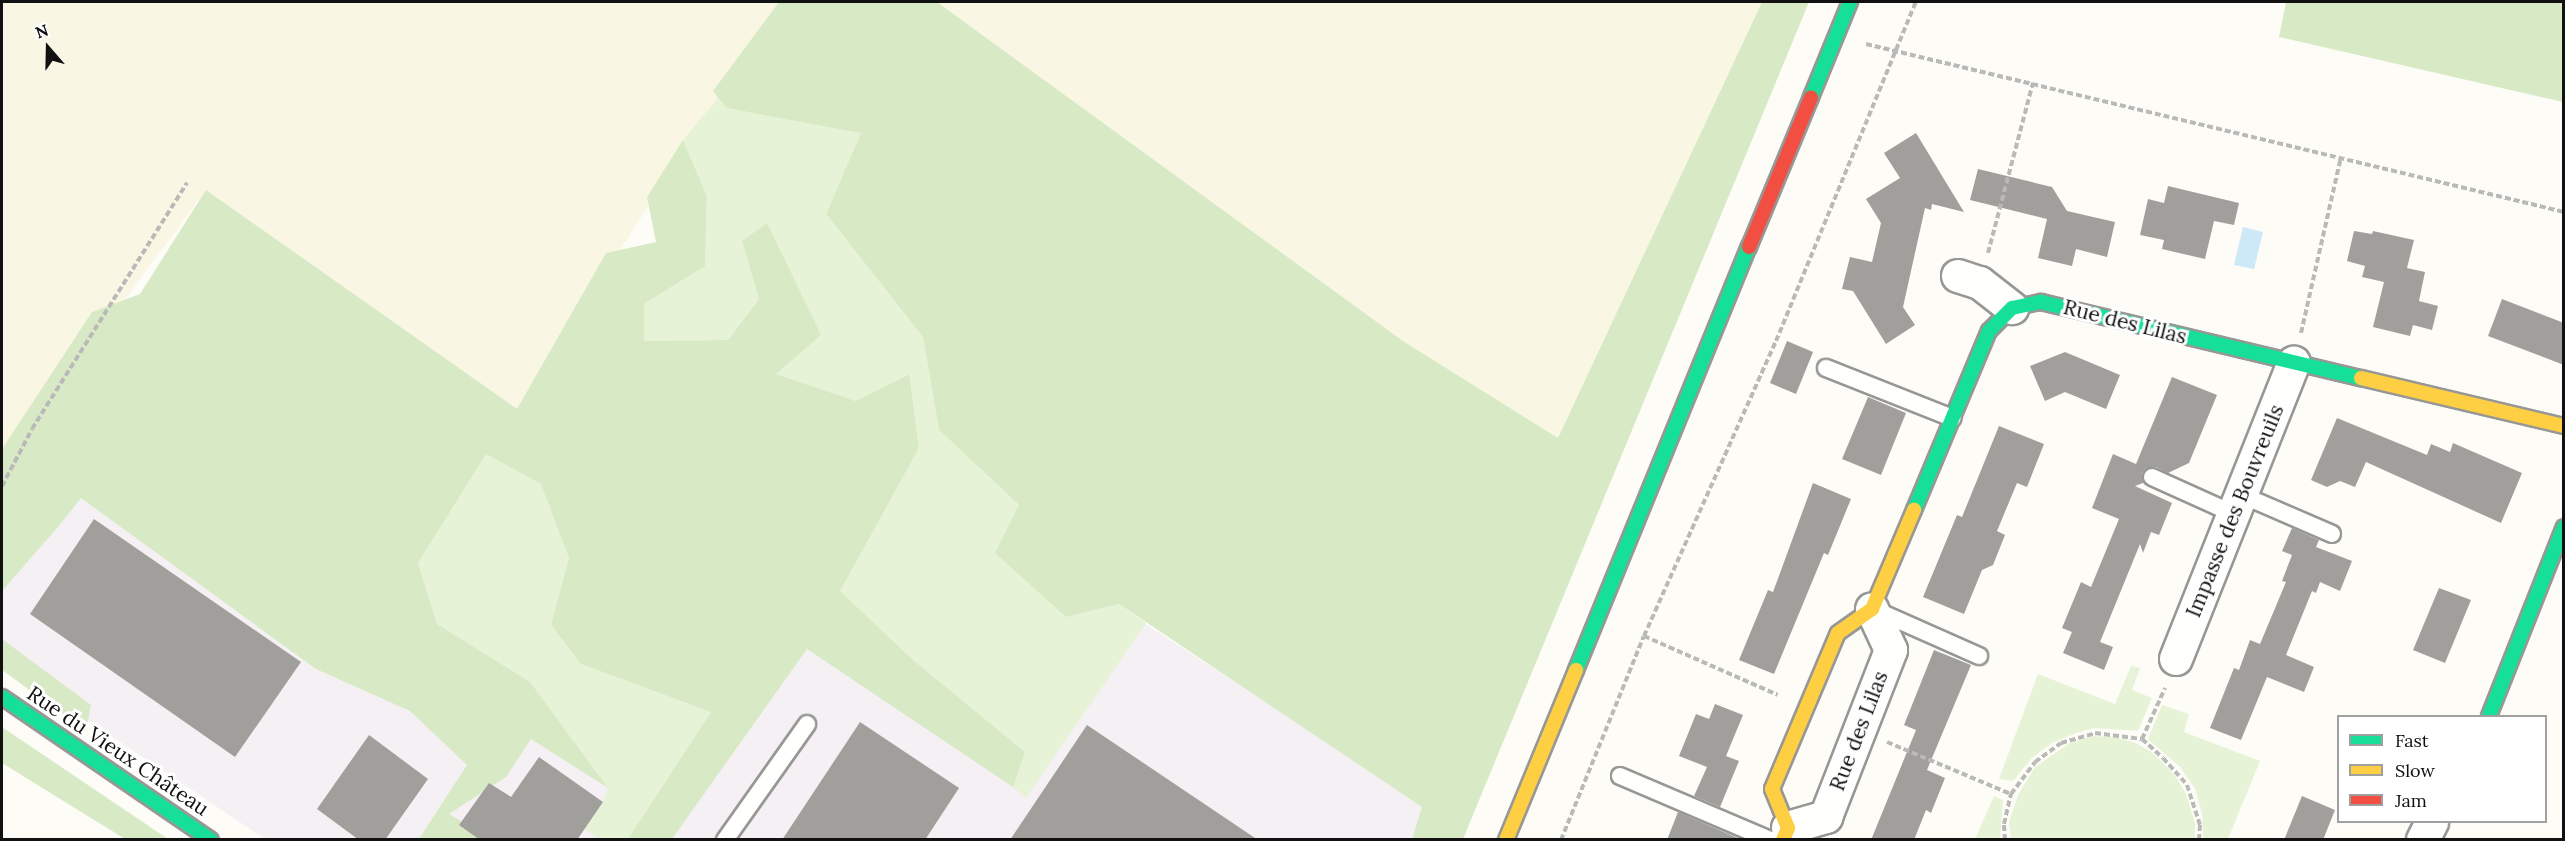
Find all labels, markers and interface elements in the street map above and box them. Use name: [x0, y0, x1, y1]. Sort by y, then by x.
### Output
north arrow: [18, 18, 78, 78]
text: N: [33, 20, 51, 43]
street label: Rue des Lilas: [2061, 295, 2189, 349]
street label: Impasse des Bouvreuils: [2181, 401, 2289, 621]
street label: Rue des Lilas: [1825, 668, 1893, 794]
street label: Rue du Vieux Château: [22, 681, 214, 821]
legend: [2337, 715, 2547, 823]
text: Fast: [2395, 729, 2429, 752]
text: Slow: [2395, 759, 2435, 782]
text: Jam: [2395, 789, 2427, 812]

